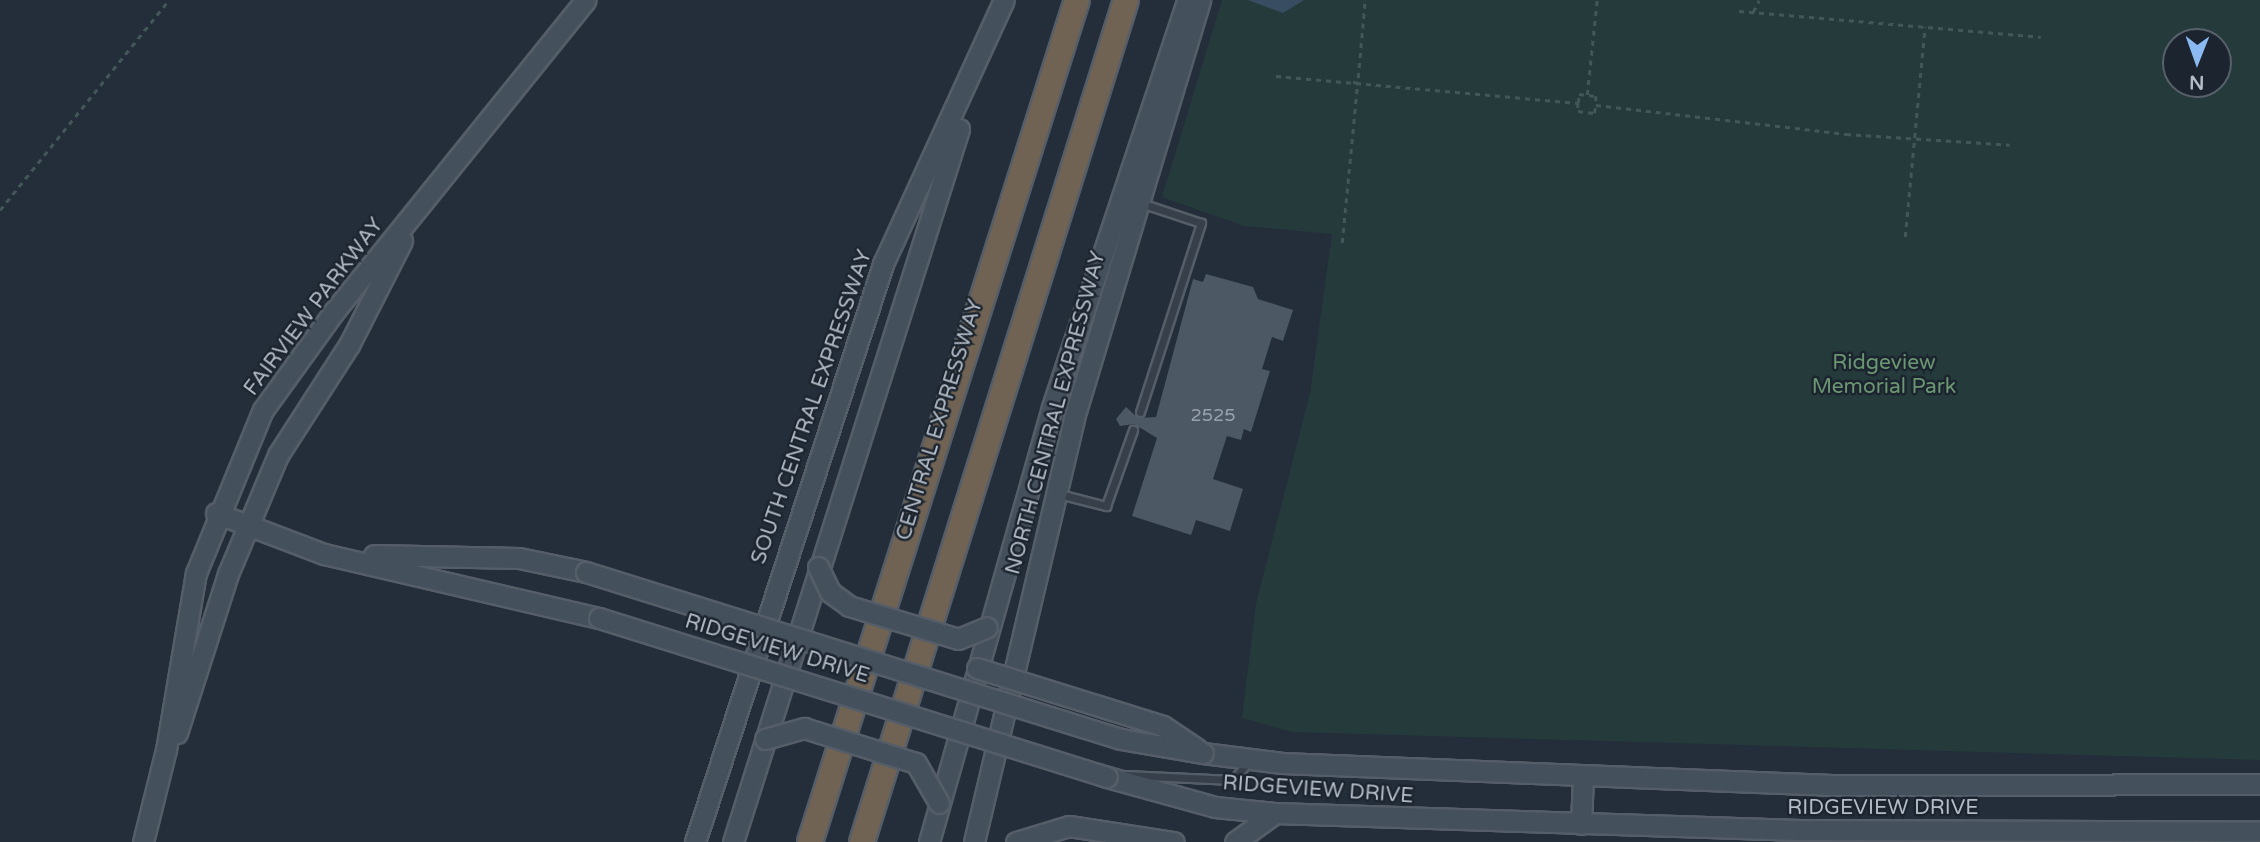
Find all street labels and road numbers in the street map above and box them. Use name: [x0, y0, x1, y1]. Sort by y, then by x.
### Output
street label: FAIRVIEW PARKWAY: [239, 213, 389, 401]
street label: SOUTH CENTRAL EXPRESSWAY: [746, 247, 878, 567]
street label: NORTH CENTRAL EXPRESSWAY: [1001, 249, 1111, 577]
street label: CENTRAL EXPRESSWAY: [891, 296, 989, 544]
street label: RIDGEVIEW DRIVE: [682, 609, 872, 689]
street label: RIDGEVIEW DRIVE: [1222, 771, 1414, 809]
street label: RIDGEVIEW DRIVE: [1787, 795, 1979, 821]

